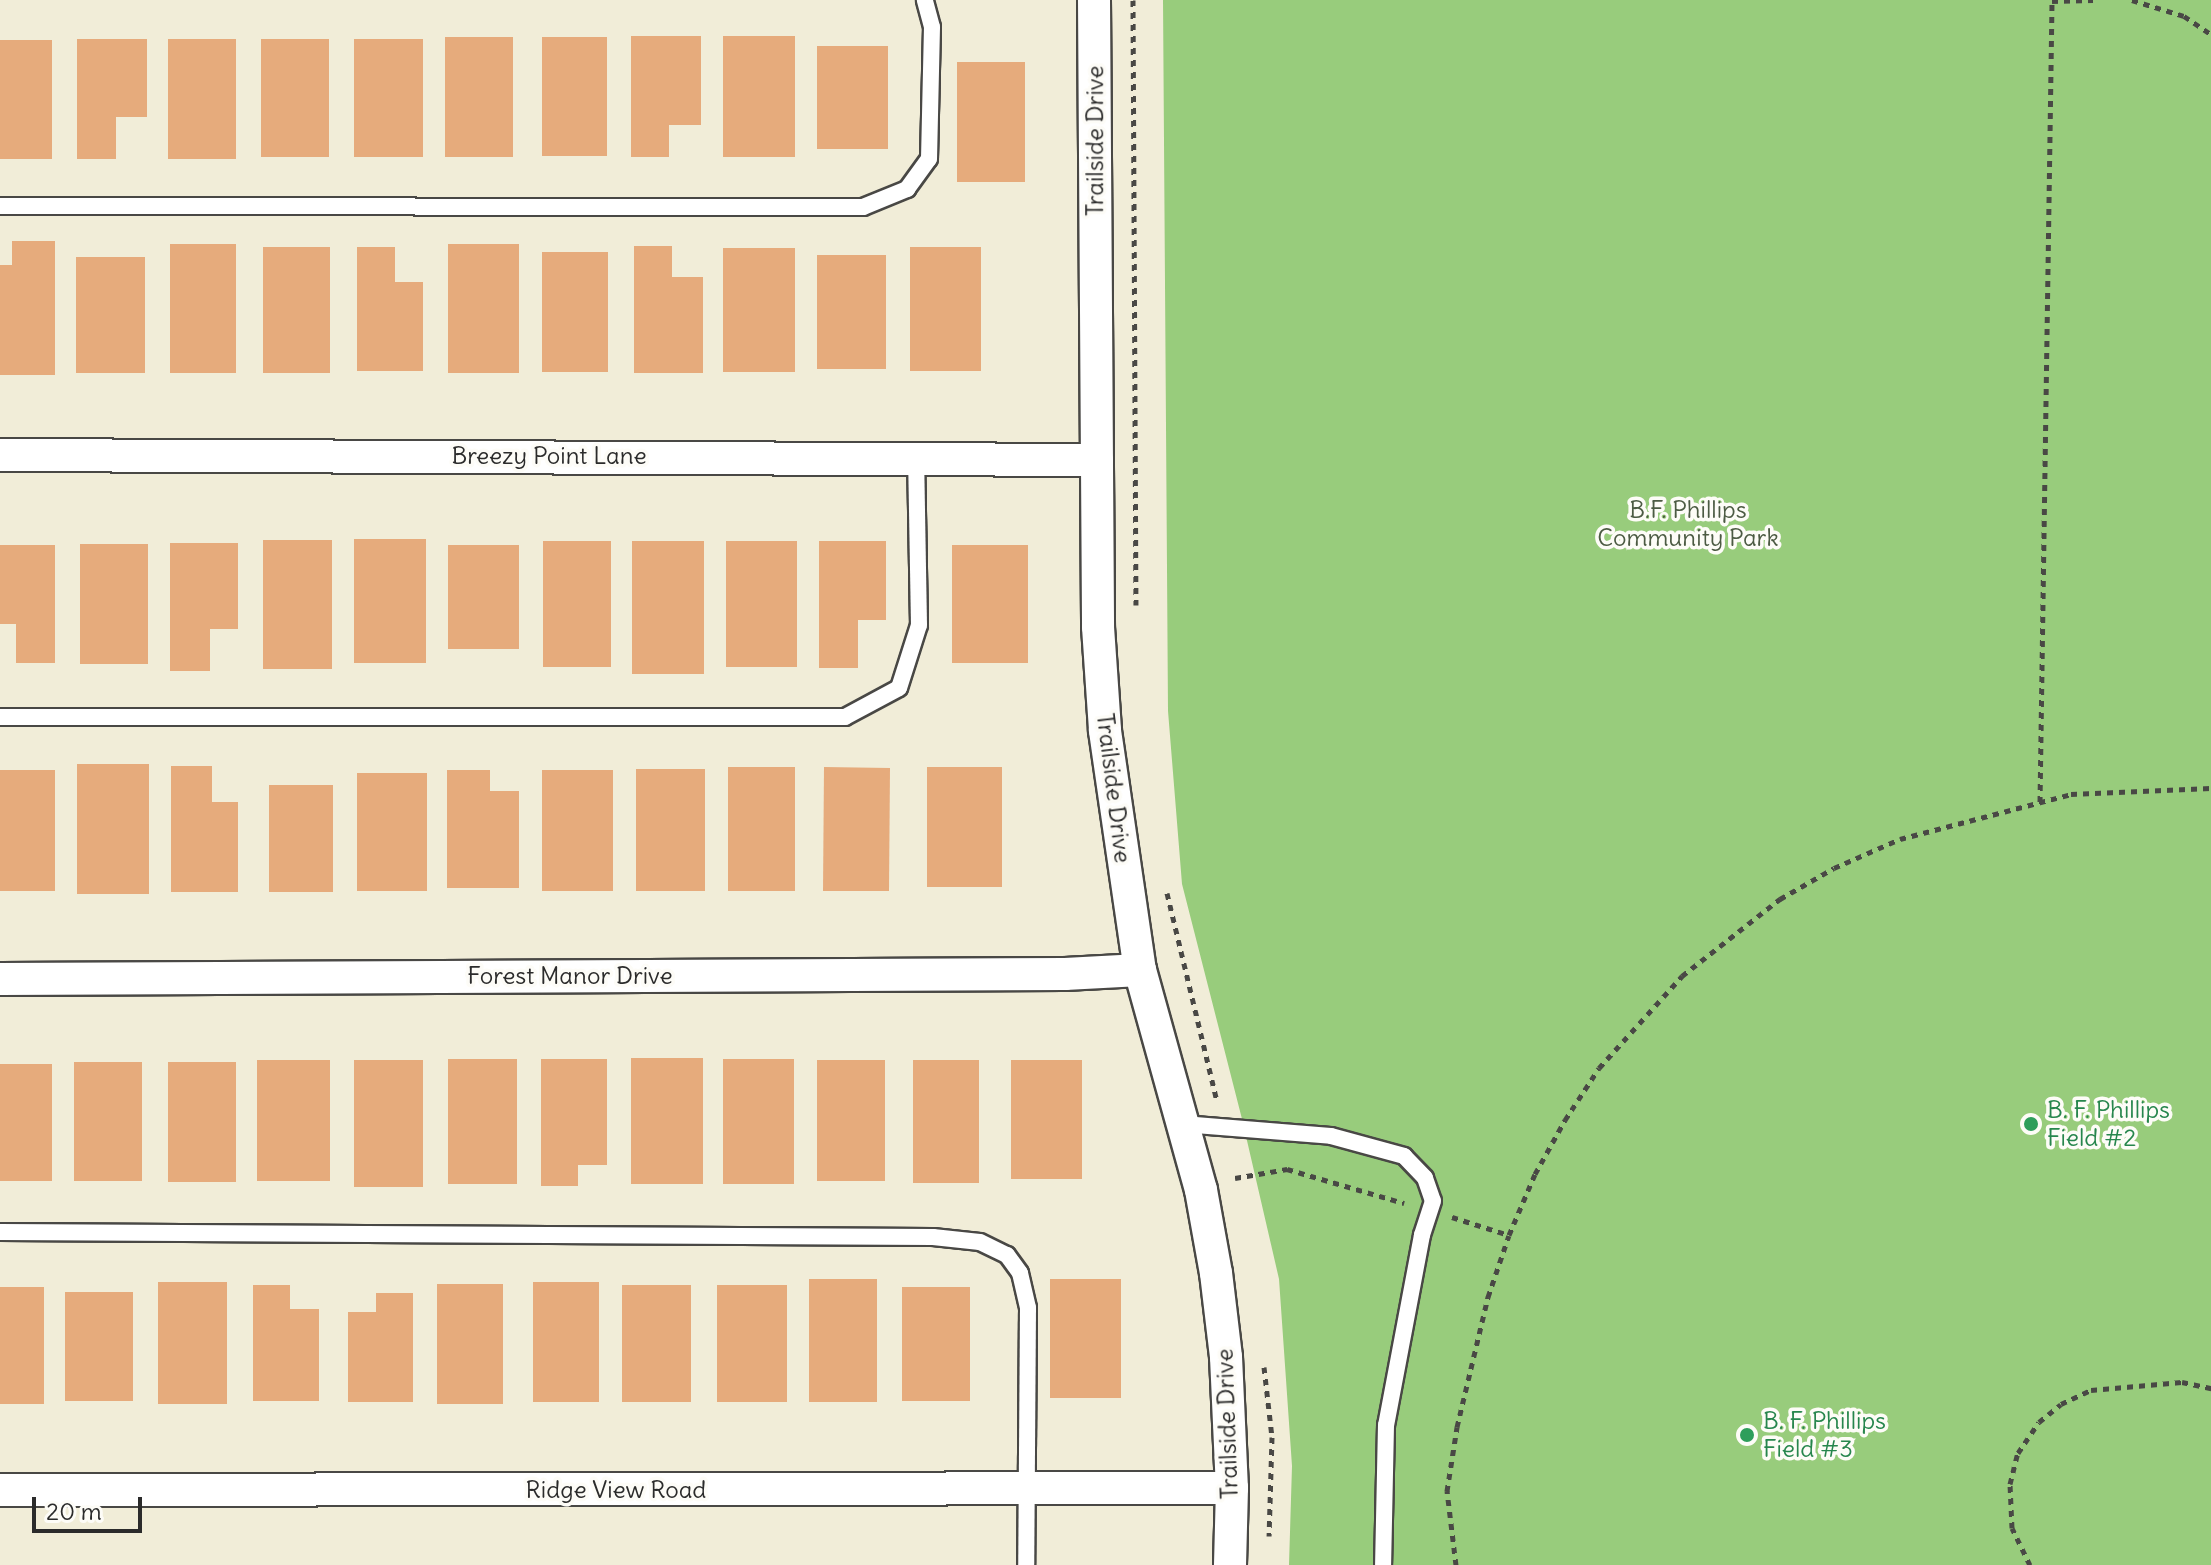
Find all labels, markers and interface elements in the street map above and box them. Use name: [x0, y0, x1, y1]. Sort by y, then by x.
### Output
street label: Trailside Drive: [1081, 66, 1109, 216]
street label: Breezy Point Lane: [451, 442, 647, 470]
park label: B.F. Phillips Community Park: [1597, 496, 1779, 552]
street label: Trailside Drive: [1091, 712, 1137, 864]
street label: Forest Manor Drive: [467, 962, 673, 990]
place label: B. F. Phillips Field #2: [2047, 1096, 2170, 1152]
marker: B. F. Phillips Field #2: [2022, 1115, 2040, 1133]
street label: Trailside Drive: [1210, 1348, 1244, 1500]
place label: B. F. Phillips Field #3: [1763, 1407, 1886, 1463]
marker: B. F. Phillips Field #3: [1738, 1426, 1756, 1444]
street label: Ridge View Road: [526, 1476, 706, 1504]
scale bar: [36, 1481, 146, 1531]
text: 20 m: [46, 1496, 102, 1526]

